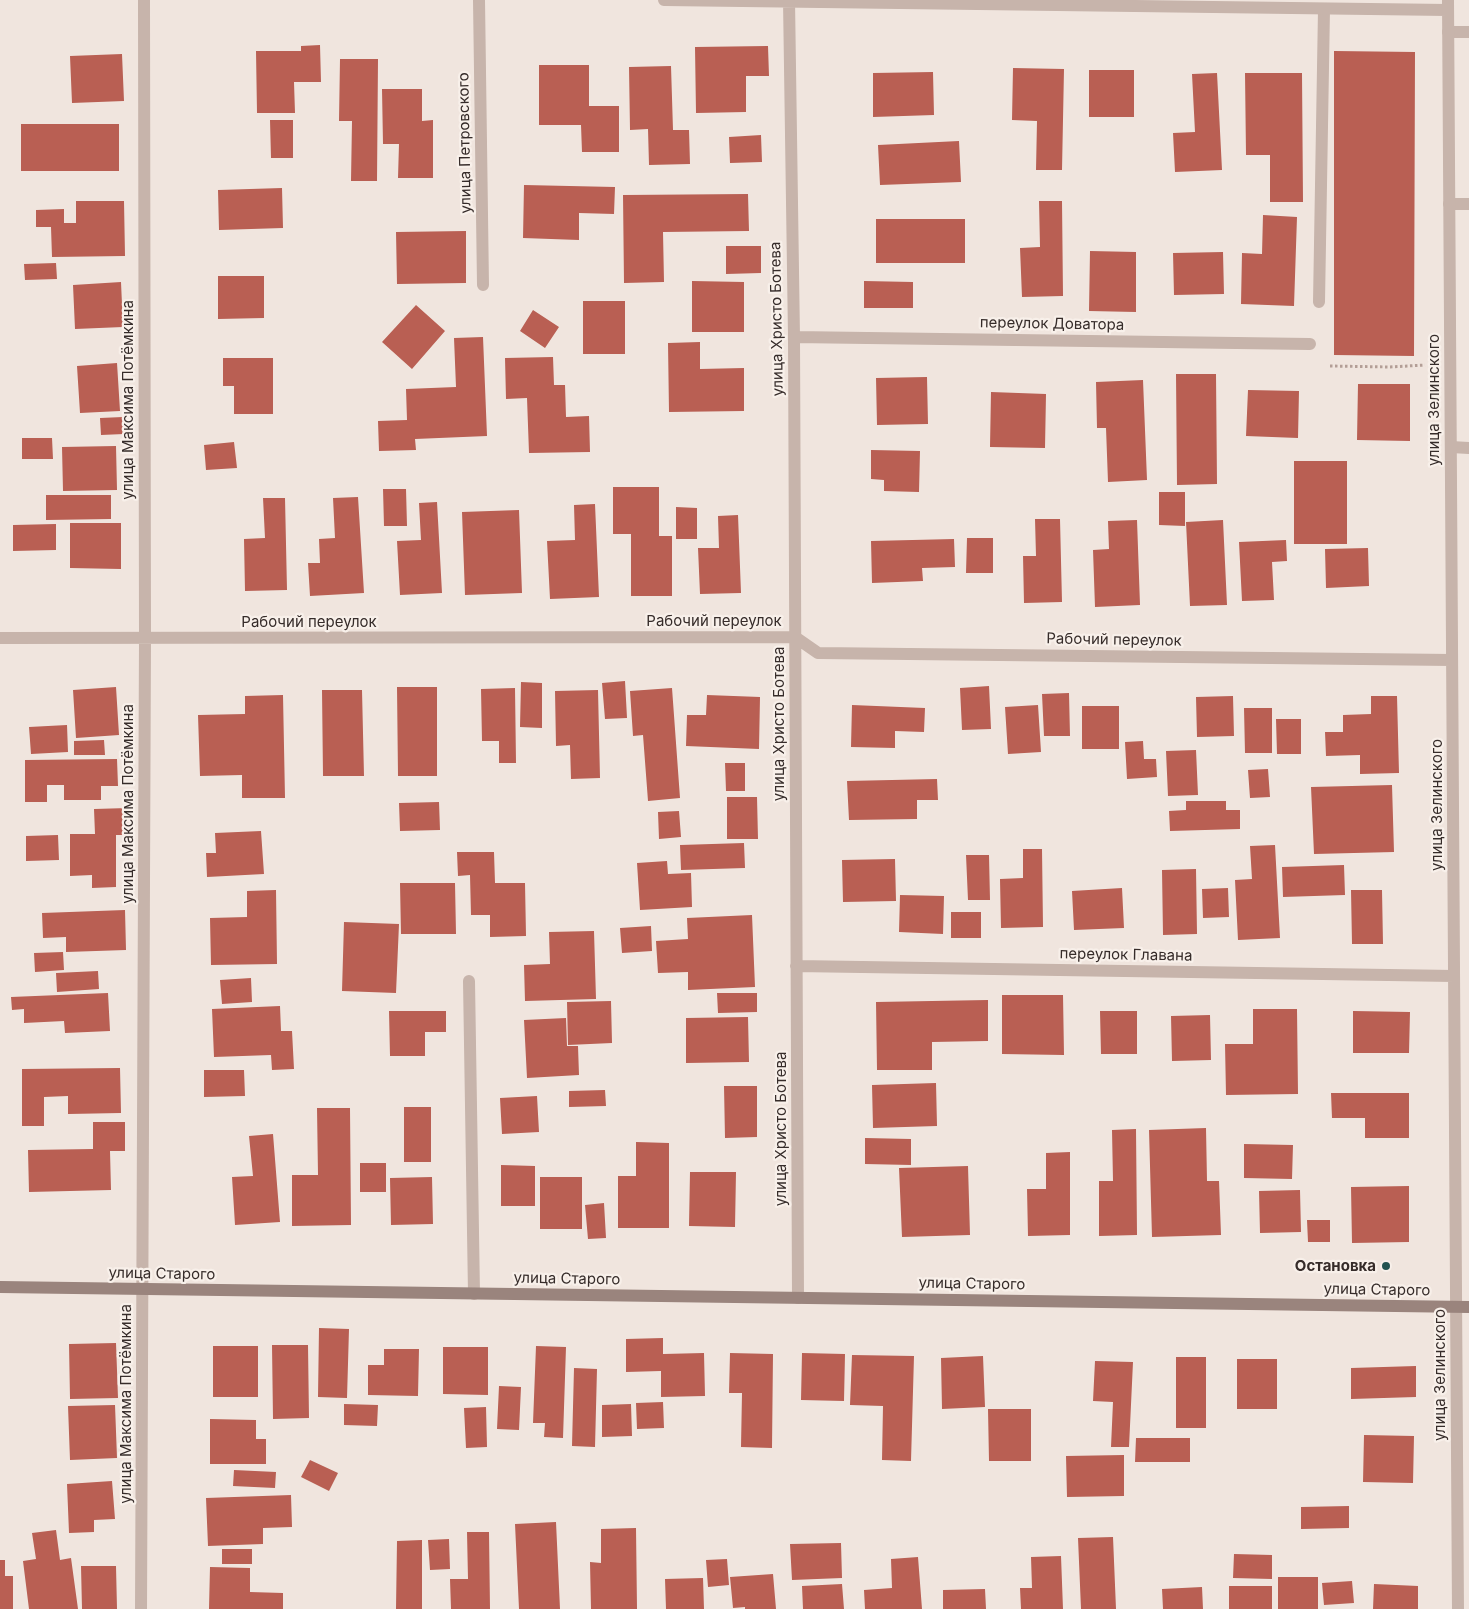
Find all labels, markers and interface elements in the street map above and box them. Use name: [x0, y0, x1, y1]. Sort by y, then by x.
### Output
street label: улица Петровского: [455, 72, 475, 214]
street label: улица Христо Ботева: [767, 241, 787, 397]
street label: улица Максима Потёмкина: [119, 300, 137, 500]
street label: переулок Доватора: [980, 314, 1124, 334]
street label: улица Зелинского: [1425, 334, 1443, 466]
street label: Рабочий переулок: [646, 612, 782, 630]
street label: Рабочий переулок: [241, 613, 377, 631]
street label: Рабочий переулок: [1046, 630, 1182, 650]
street label: улица Христо Ботева: [770, 647, 788, 801]
street label: улица Максима Потёмкина: [119, 704, 137, 904]
street label: улица Зелинского: [1428, 739, 1446, 871]
street label: переулок Главана: [1059, 945, 1193, 965]
street label: улица Христо Ботева: [772, 1052, 790, 1206]
place label: Остановка: [1295, 1257, 1376, 1275]
marker: Остановка: [1380, 1260, 1392, 1272]
street label: улица Старого: [109, 1264, 215, 1284]
street label: улица Старого: [514, 1269, 620, 1289]
street label: улица Старого: [919, 1274, 1025, 1294]
street label: улица Старого: [1324, 1280, 1430, 1300]
street label: улица Максима Потёмкина: [117, 1304, 135, 1504]
street label: улица Зелинского: [1431, 1309, 1449, 1441]

